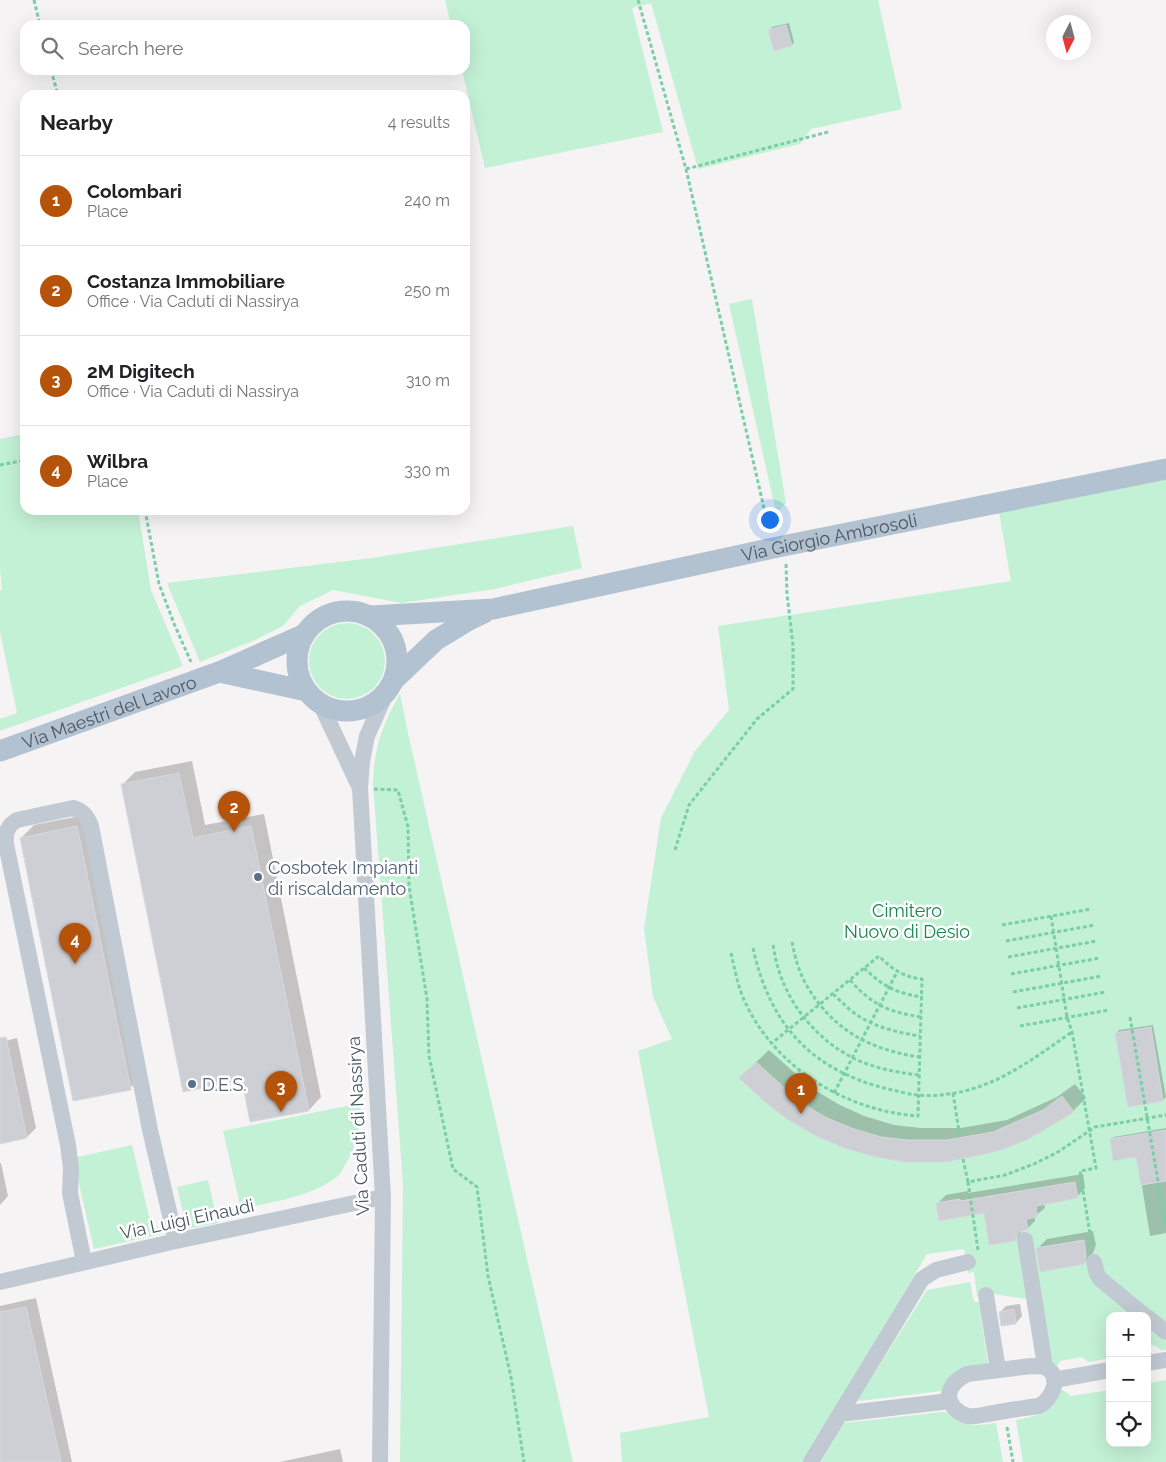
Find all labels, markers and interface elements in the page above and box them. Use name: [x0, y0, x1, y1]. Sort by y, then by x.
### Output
north arrow: [1046, 15, 1091, 60]
search box: [20, 20, 470, 75]
icon: search: [38, 34, 66, 62]
text: Search here: [78, 37, 184, 59]
text: Nearby: [40, 110, 113, 135]
text: 4 results: [388, 113, 450, 132]
text: Colombari: [87, 180, 182, 202]
text: 1: [52, 191, 60, 210]
text: 240 m: [404, 191, 450, 210]
text: Place: [87, 202, 128, 221]
text: Costanza Immobiliare: [87, 270, 285, 292]
text: 2: [51, 281, 61, 300]
text: 250 m: [404, 281, 450, 300]
text: Office · Via Caduti di Nassirya: [87, 292, 299, 311]
text: 2M Digitech: [87, 360, 195, 382]
text: 3: [52, 371, 60, 390]
text: 310 m: [406, 371, 450, 390]
text: Office · Via Caduti di Nassirya: [87, 382, 299, 401]
text: Wilbra: [87, 450, 148, 472]
text: 4: [51, 461, 61, 480]
text: 330 m: [404, 461, 450, 480]
text: Place: [87, 472, 128, 491]
your location: [757, 507, 783, 533]
street label: Via Giorgio Ambrosoli: [739, 509, 919, 565]
street label: Via Maestri del Lavoro: [19, 670, 199, 753]
pin: 2: [218, 791, 250, 832]
place label: Cosbotek Impianti di riscaldamento: [268, 857, 418, 899]
marker: Cosbotek Impianti di riscaldamento: [252, 871, 264, 883]
park label: Cimitero Nuovo di Desio: [844, 900, 970, 942]
pin: 4: [59, 923, 91, 964]
street label: Via Caduti di Nassirya: [343, 1036, 373, 1216]
pin: 3: [265, 1071, 297, 1112]
pin: 1: [785, 1073, 817, 1114]
place label: D.E.S.: [202, 1074, 247, 1095]
marker: D.E.S.: [186, 1078, 198, 1090]
street label: Via Luigi Einaudi: [118, 1195, 256, 1243]
map controls: [1106, 1312, 1151, 1447]
button: +: [1106, 1312, 1151, 1357]
button: −: [1106, 1357, 1151, 1402]
button: locate: [1106, 1402, 1151, 1447]

